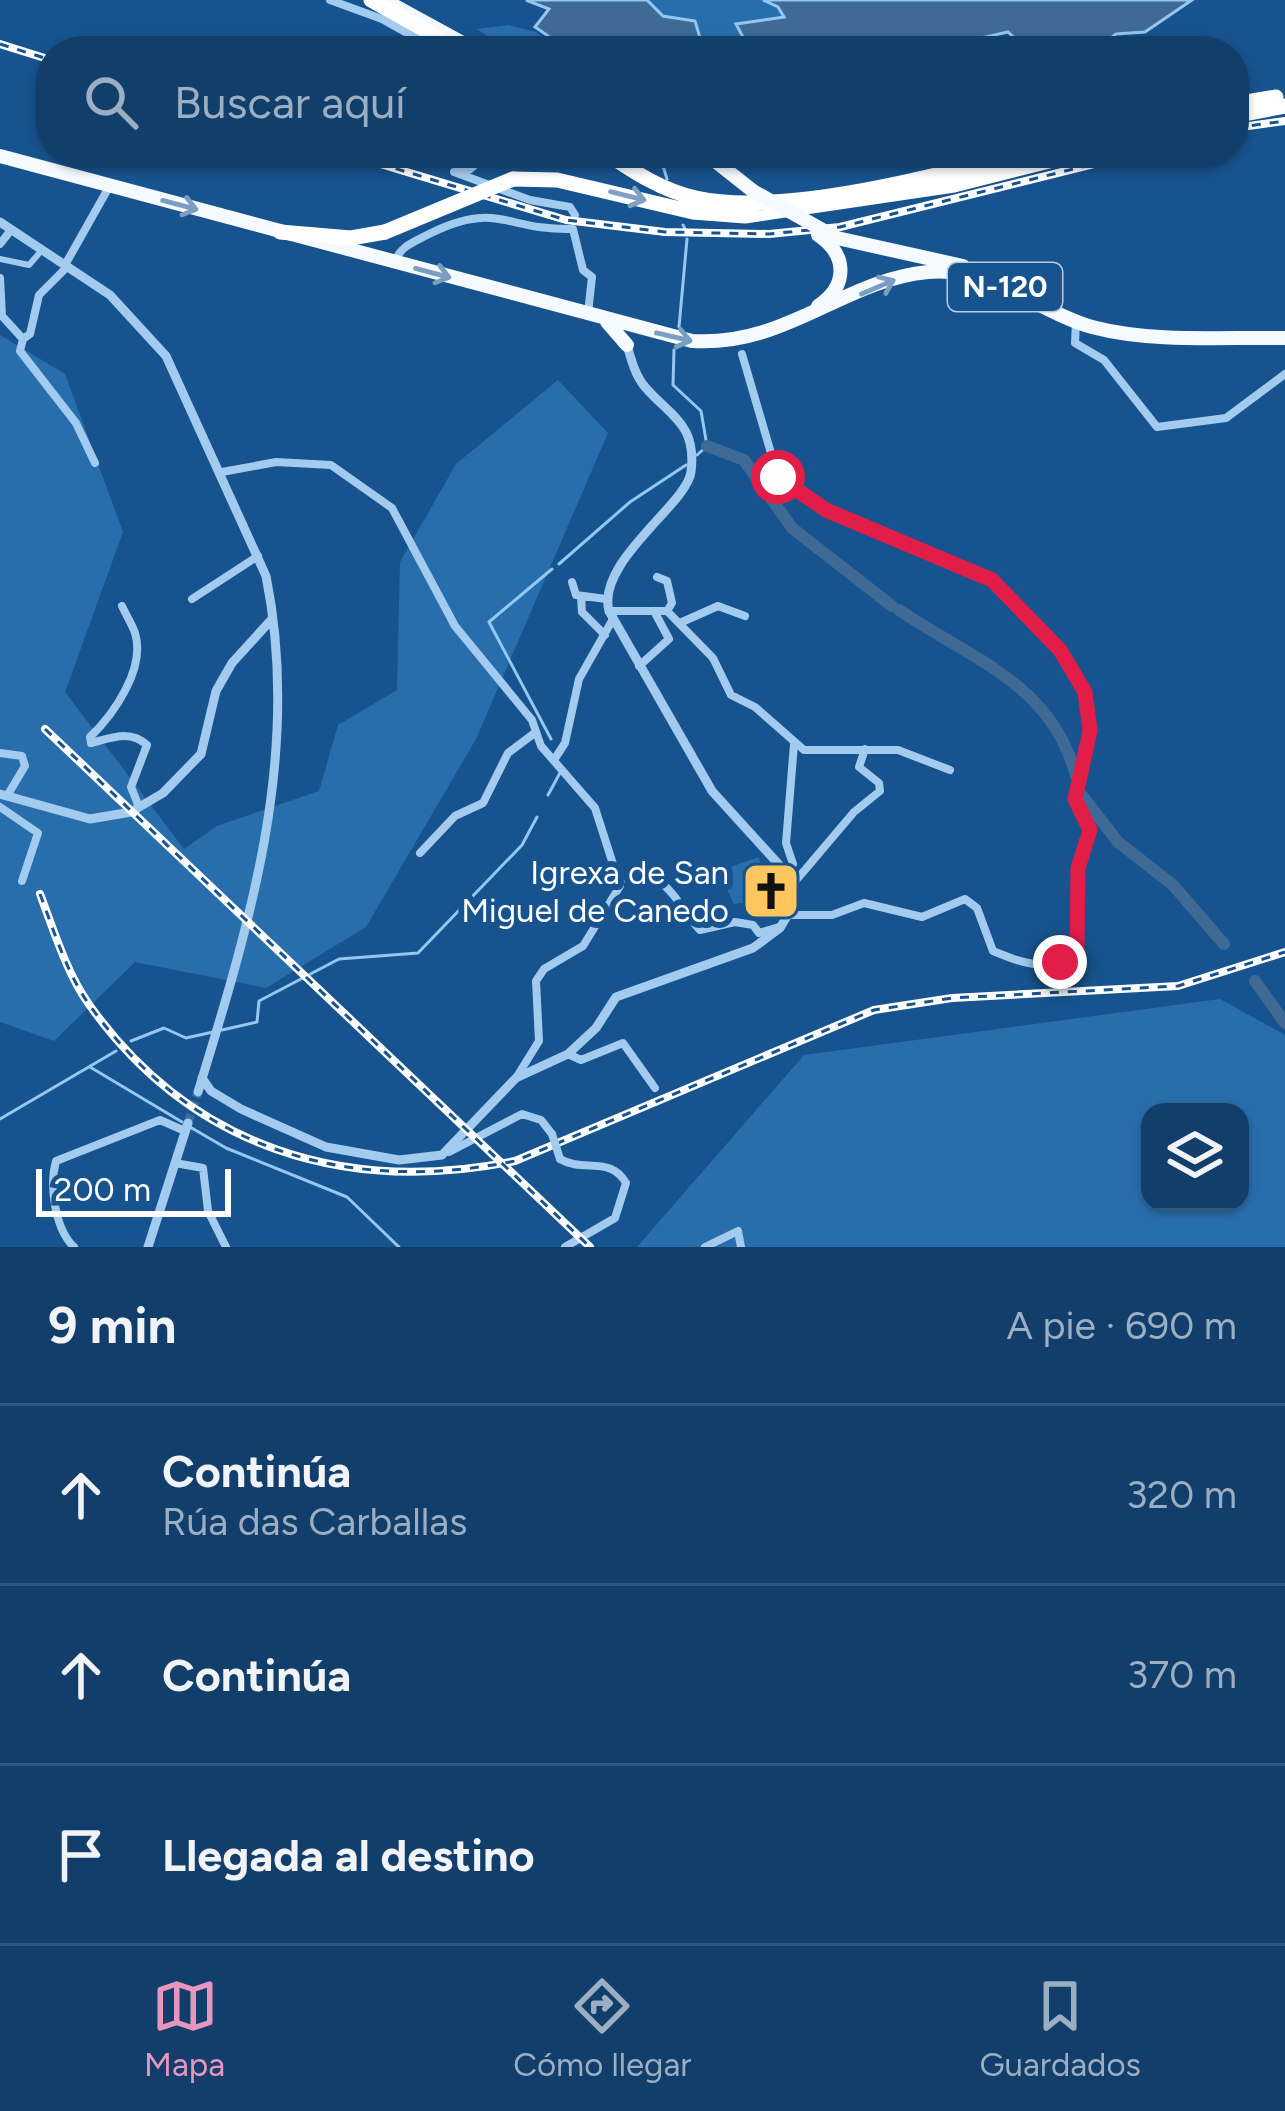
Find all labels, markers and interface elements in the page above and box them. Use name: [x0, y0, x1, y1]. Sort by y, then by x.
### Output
search box: [36, 36, 1249, 168]
icon: search: [78, 69, 144, 135]
text: Buscar aquí: [174, 75, 406, 129]
one-way arrow: [609, 186, 647, 208]
one-way arrow: [160, 196, 198, 218]
one-way arrow: [414, 263, 452, 285]
road number: N-120: [948, 263, 1062, 311]
one-way arrow: [859, 275, 896, 296]
one-way arrow: [655, 326, 693, 349]
route start: [751, 450, 805, 504]
place label: Igrexa de San Miguel de Canedo: [461, 853, 729, 930]
church icon: Igrexa de San Miguel de Canedo: [740, 860, 802, 922]
route end: [1033, 935, 1087, 989]
map controls: [1141, 1103, 1249, 1211]
button: layers: [1141, 1103, 1249, 1211]
scale bar: [36, 1163, 231, 1216]
text: 200 m: [54, 1170, 151, 1209]
text: 9 min: [48, 1295, 177, 1356]
text: A pie · 690 m: [1006, 1302, 1237, 1349]
text: Continúa: [162, 1444, 351, 1498]
icon: ahead: [48, 1462, 114, 1528]
text: 320 m: [1126, 1471, 1237, 1518]
text: Rúa das Carballas: [162, 1498, 467, 1545]
icon: ahead: [48, 1642, 114, 1708]
text: Continúa: [162, 1648, 351, 1702]
text: 370 m: [1127, 1651, 1237, 1698]
icon: arrive: [48, 1822, 114, 1888]
text: Llegada al destino: [162, 1828, 535, 1882]
tab: Mapa: [144, 1973, 225, 2084]
tab: Cómo llegar: [513, 1973, 691, 2084]
tab: Guardados: [979, 1973, 1141, 2084]

